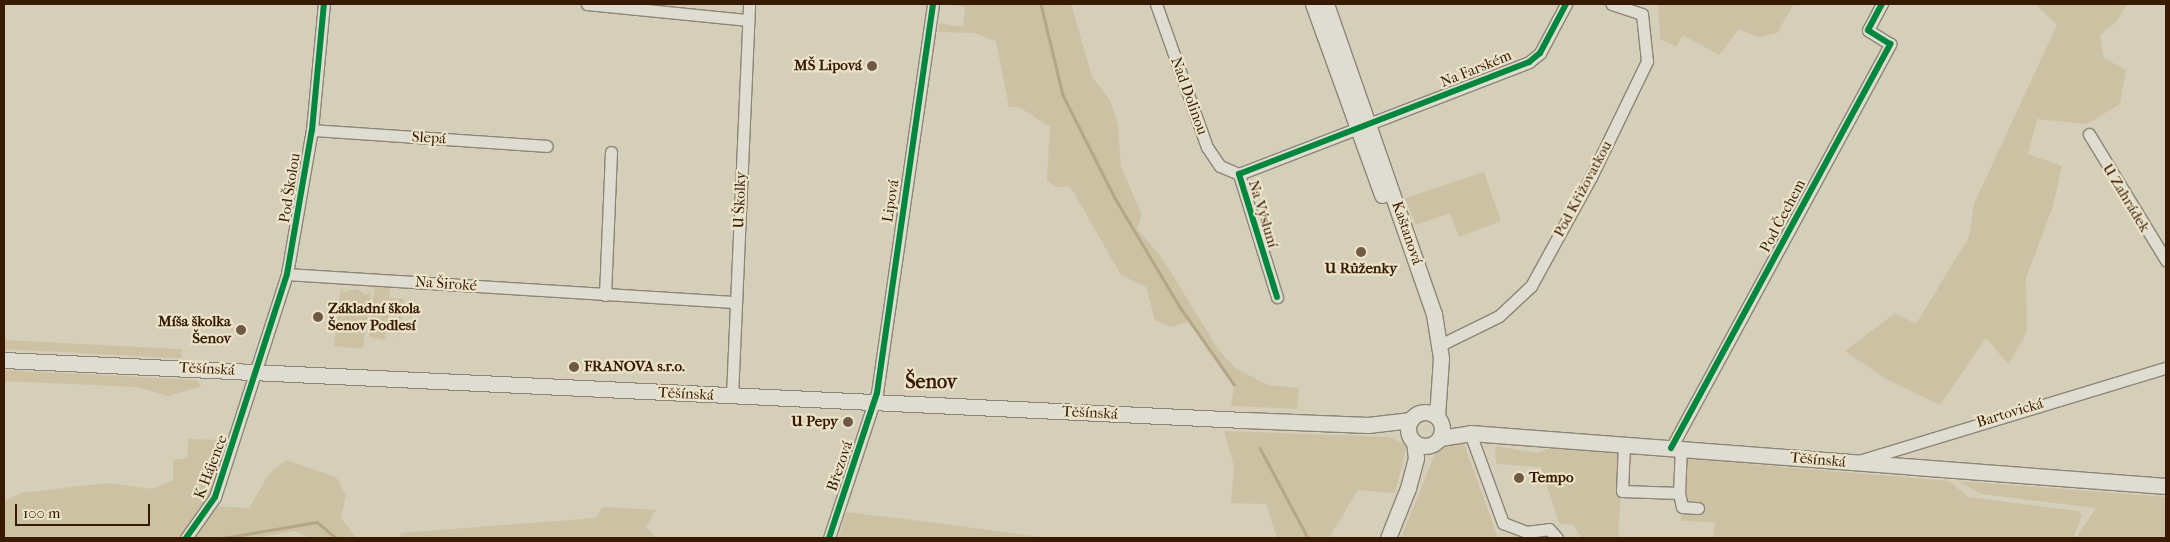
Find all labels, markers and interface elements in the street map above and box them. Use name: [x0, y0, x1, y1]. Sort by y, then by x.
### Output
street label: Na Farském: [1438, 47, 1514, 91]
street label: Nad Dolinou: [1167, 55, 1211, 137]
place label: MŠ Lipová: [794, 57, 862, 75]
marker: MŠ Lipová: [866, 60, 878, 72]
street label: Slepá: [411, 128, 447, 148]
street label: Pod Křižovatkou: [1550, 138, 1616, 240]
street label: Pod Školou: [276, 152, 304, 224]
street label: U Zahrádek: [2098, 160, 2154, 236]
street label: U Školky: [730, 171, 750, 229]
street label: Pod Čechem: [1756, 176, 1810, 256]
street label: Lipová: [879, 178, 903, 224]
street label: Na Výsluní: [1244, 178, 1282, 250]
street label: Kaštanová: [1388, 199, 1426, 267]
marker: U Růženky: [1355, 246, 1367, 258]
place label: U Růženky: [1325, 260, 1397, 278]
street label: Na Široké: [414, 273, 478, 295]
place label: Základní škola Šenov Podlesí: [328, 299, 420, 334]
marker: Základní škola Šenov Podlesí: [312, 311, 324, 323]
place label: Míša školka Šenov: [158, 312, 231, 347]
marker: Míša školka Šenov: [235, 324, 247, 336]
place label: FRANOVA s.r.o.: [584, 358, 685, 376]
street label: Těšínská: [179, 359, 235, 379]
marker: FRANOVA s.r.o.: [568, 361, 580, 373]
district label: Šenov: [905, 369, 957, 393]
street label: Těšínská: [658, 384, 714, 404]
street label: Bartovická: [1974, 394, 2046, 432]
street label: Těšínská: [1062, 403, 1118, 423]
place label: U Pepy: [791, 413, 838, 431]
marker: U Pepy: [842, 416, 854, 428]
street label: K Hájence: [191, 433, 231, 501]
street label: Březová: [823, 439, 857, 493]
street label: Těšínská: [1789, 449, 1847, 471]
place label: Tempo: [1529, 469, 1574, 487]
marker: Tempo: [1513, 472, 1525, 484]
scale bar: [18, 494, 152, 526]
text: 100 m: [23, 504, 61, 522]

